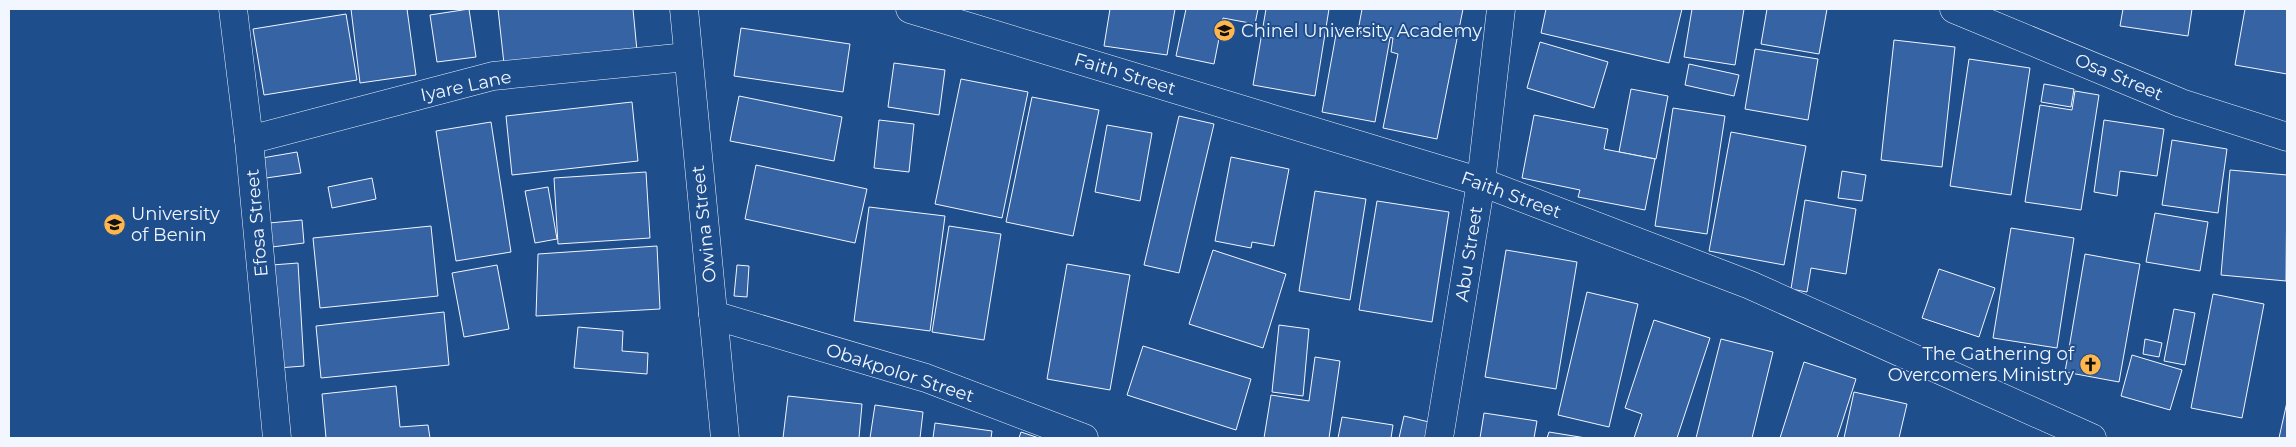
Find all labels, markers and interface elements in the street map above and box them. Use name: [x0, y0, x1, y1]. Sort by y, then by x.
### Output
school or university icon: Chinel University Academy: [1213, 19, 1237, 43]
place label: Chinel University Academy: [1241, 20, 1482, 42]
street label: Faith Street: [1072, 48, 1178, 100]
street label: Osa Street: [2072, 49, 2166, 105]
street label: Iyare Lane: [419, 66, 514, 106]
street label: Owina Street: [687, 164, 721, 284]
street label: Faith Street: [1458, 167, 1564, 223]
street label: Efosa Street: [241, 168, 273, 278]
place label: University of Benin: [131, 203, 220, 246]
street label: Abu Street: [1451, 205, 1487, 303]
school or university icon: University of Benin: [103, 212, 127, 236]
street label: Obakpolor Street: [823, 339, 977, 407]
place label: The Gathering of Overcomers Ministry: [1888, 343, 2075, 386]
church icon: The Gathering of Overcomers Ministry: [2078, 352, 2102, 376]

